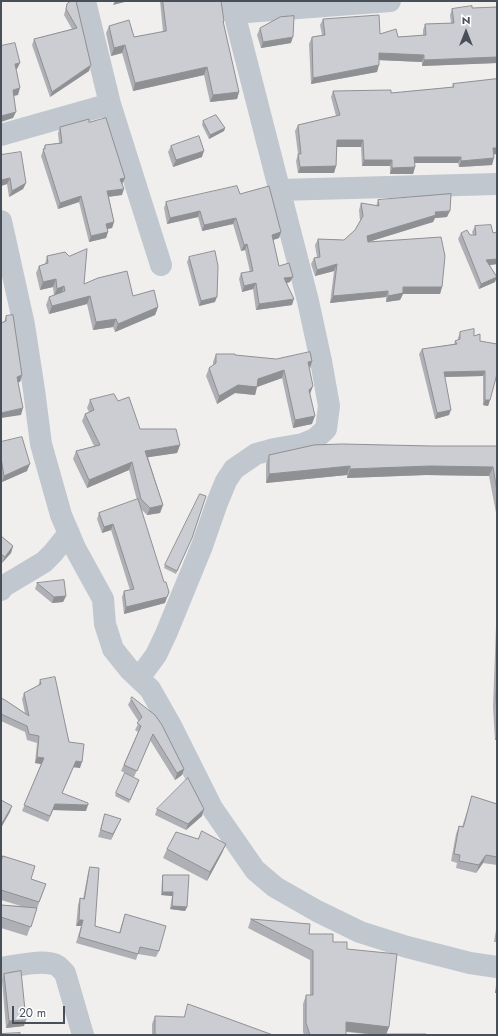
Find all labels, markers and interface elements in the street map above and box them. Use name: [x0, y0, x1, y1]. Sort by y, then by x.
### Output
north arrow: [446, 12, 486, 52]
text: N: [462, 12, 470, 28]
scale bar: [14, 998, 67, 1024]
text: 20 m: [19, 1004, 46, 1022]

